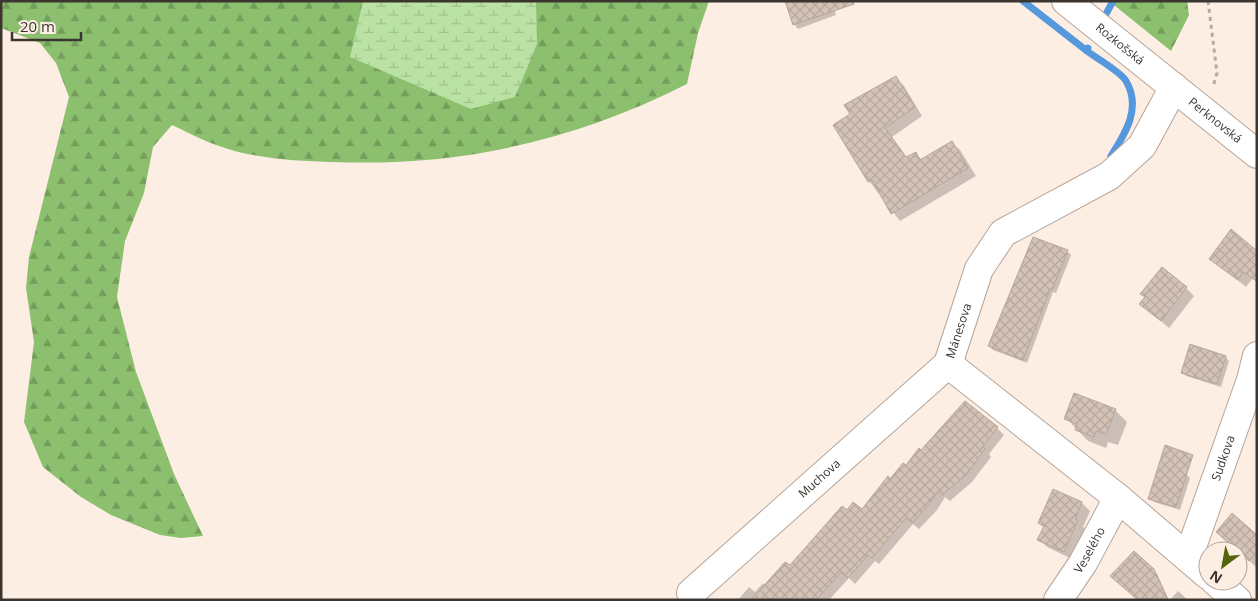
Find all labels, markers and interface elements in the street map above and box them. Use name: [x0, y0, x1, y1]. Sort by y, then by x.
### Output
scale bar: [12, 10, 81, 42]
text: 20 m: [20, 16, 55, 36]
street label: Rozkošská: [1092, 19, 1148, 69]
street label: Perknovská: [1185, 93, 1246, 147]
street label: Mánesova: [941, 301, 975, 360]
street label: Sudkova: [1207, 433, 1239, 483]
street label: Muchova: [794, 455, 844, 502]
street label: Veselého: [1069, 524, 1109, 577]
north arrow: [1198, 541, 1248, 591]
text: N: [1206, 566, 1226, 589]

